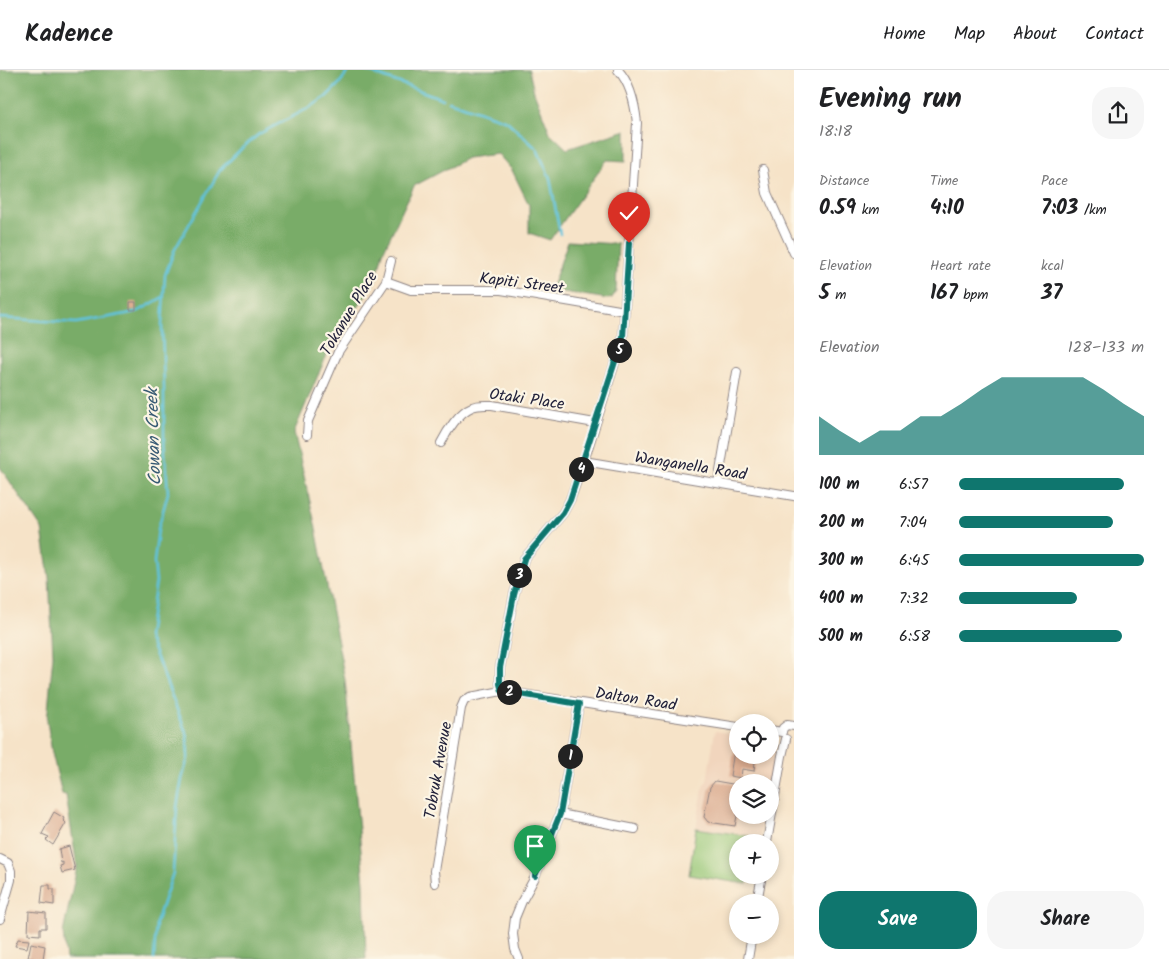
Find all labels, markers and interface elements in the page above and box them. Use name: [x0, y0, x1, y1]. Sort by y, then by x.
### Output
text: Kadence: [25, 15, 113, 54]
text: Home: [883, 20, 926, 49]
text: Map: [954, 20, 985, 49]
text: About: [1013, 20, 1057, 49]
text: Contact: [1085, 20, 1144, 49]
text: Evening run: [819, 77, 962, 122]
button: share: [1092, 87, 1144, 139]
text: 18:18: [819, 119, 852, 144]
text: Distance: [819, 170, 869, 192]
text: Time: [930, 170, 958, 192]
text: Pace: [1041, 170, 1068, 192]
pin: [608, 192, 650, 243]
text: 0.59: [819, 192, 856, 225]
text: 4:10: [930, 192, 964, 225]
text: 7:03: [1041, 192, 1078, 225]
icon: check: [615, 199, 643, 227]
text: km: [856, 199, 879, 221]
text: /km: [1078, 199, 1107, 221]
text: Elevation: [819, 255, 872, 277]
text: Heart rate: [930, 255, 991, 277]
text: kcal: [1041, 255, 1064, 277]
street label: Kapiti Street: [478, 266, 567, 301]
street label: Tokanue Place: [314, 267, 384, 361]
text: 5: [819, 277, 830, 310]
text: 167: [930, 277, 958, 310]
text: 37: [1041, 277, 1062, 310]
text: m: [830, 284, 846, 306]
text: bpm: [958, 284, 988, 306]
text: Elevation: [819, 335, 880, 360]
text: 128–133 m: [1068, 335, 1144, 360]
pin: 5: [606, 338, 632, 362]
text: 5: [616, 339, 623, 361]
street label: Otaki Place: [488, 382, 566, 417]
water label: Cowan Creek: [138, 385, 171, 486]
street label: Wanganella Road: [633, 445, 750, 488]
pin: 4: [568, 456, 594, 482]
text: 4: [578, 458, 585, 480]
text: 100 m: [819, 472, 860, 497]
text: 6:57: [899, 472, 928, 497]
text: 200 m: [819, 510, 864, 535]
text: 7:04: [899, 510, 927, 535]
text: 300 m: [819, 548, 863, 573]
text: 6:45: [899, 548, 929, 573]
pin: 3: [506, 562, 532, 588]
text: 3: [516, 564, 523, 586]
text: 400 m: [819, 586, 863, 611]
text: 7:32: [899, 586, 929, 611]
text: 500 m: [819, 624, 863, 649]
text: 6:58: [899, 624, 930, 649]
pin: 2: [496, 680, 522, 704]
text: 2: [505, 681, 514, 703]
street label: Dalton Road: [593, 681, 679, 718]
map controls: [729, 714, 779, 944]
button: locate: [729, 714, 779, 764]
street label: Tobruk Avenue: [418, 720, 459, 821]
pin: 1: [558, 744, 582, 768]
text: 1: [568, 745, 573, 767]
button: layers: [729, 774, 779, 824]
pin: [514, 825, 556, 876]
icon: arrive: [521, 832, 549, 860]
button: +: [729, 834, 779, 884]
button: Save: [819, 891, 977, 949]
button: Share: [987, 891, 1144, 949]
button: −: [729, 894, 779, 944]

